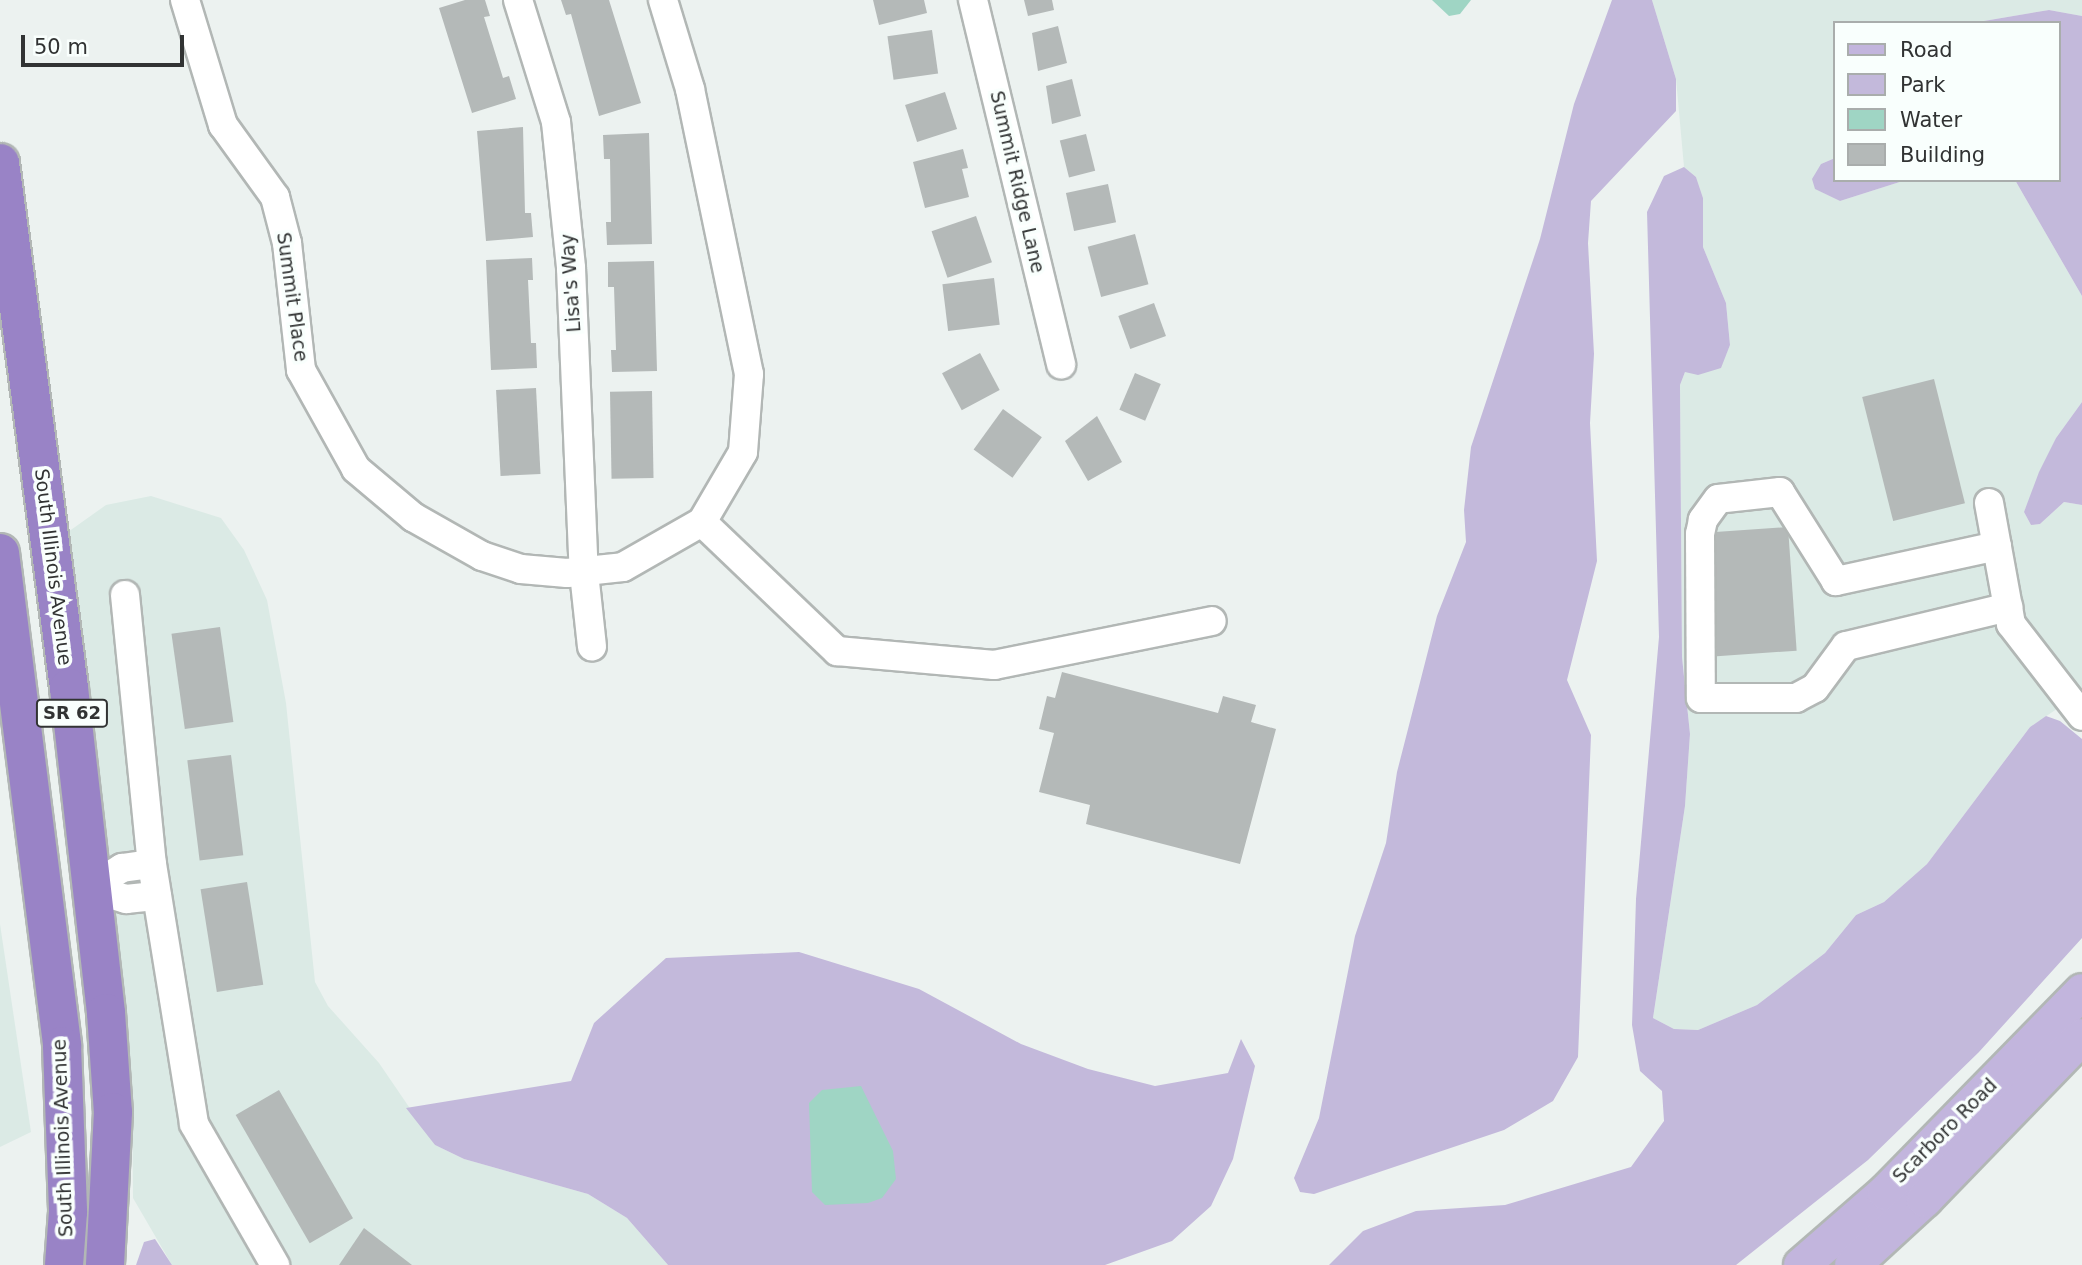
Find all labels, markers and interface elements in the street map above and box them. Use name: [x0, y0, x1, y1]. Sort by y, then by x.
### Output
scale bar: [24, 21, 187, 65]
legend: [1834, 21, 2061, 182]
text: 50 m: [34, 35, 88, 59]
text: Road: [1900, 38, 1953, 62]
text: Park: [1900, 73, 1945, 97]
street label: Summit Ridge Lane: [985, 89, 1049, 275]
text: Water: [1900, 108, 1962, 132]
text: Building: [1900, 143, 1985, 167]
street label: Summit Place: [272, 231, 312, 363]
street label: Lisa's Way: [556, 233, 586, 333]
street label: South Illinois Avenue: [30, 467, 76, 667]
road number: SR 62: [35, 698, 109, 728]
street label: South Illinois Avenue: [48, 1039, 78, 1237]
street label: Scarboro Road: [1888, 1074, 2002, 1188]

